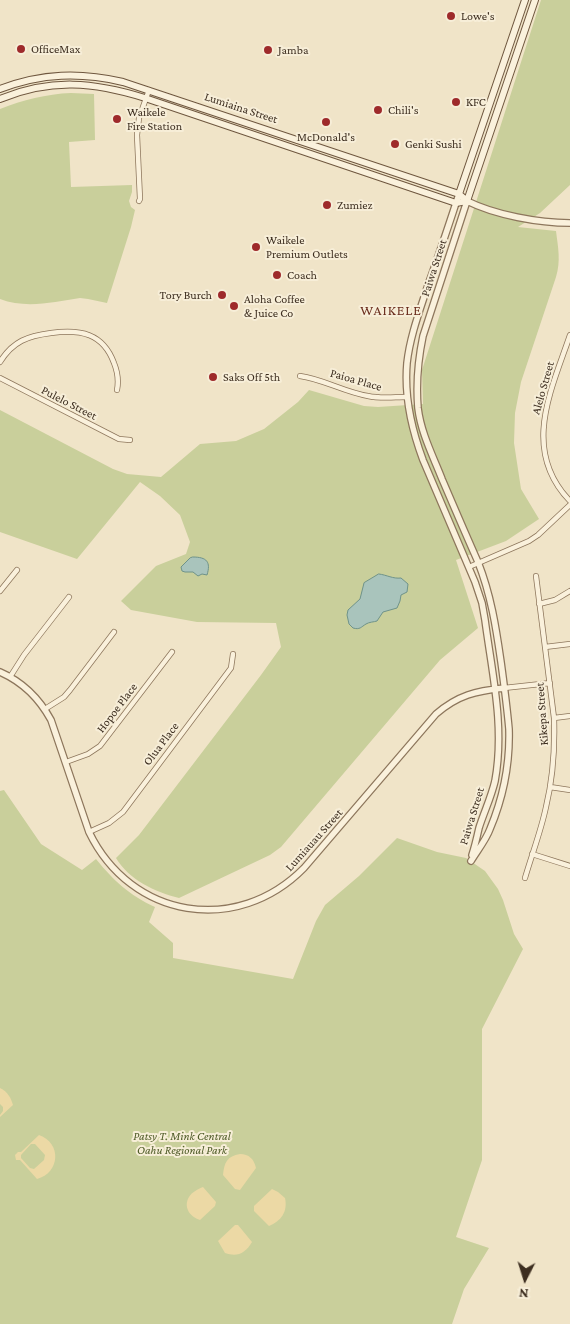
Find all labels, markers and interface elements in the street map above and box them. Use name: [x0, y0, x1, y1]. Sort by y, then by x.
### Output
place label: Lowe's: [461, 9, 494, 23]
marker: Lowe's: [445, 10, 457, 22]
place label: OfficeMax: [31, 42, 80, 56]
marker: OfficeMax: [15, 43, 27, 55]
place label: Jamba: [278, 43, 308, 57]
marker: Jamba: [262, 44, 274, 56]
street label: Lumiaina Street: [203, 89, 279, 127]
place label: KFC: [466, 95, 486, 109]
marker: KFC: [450, 96, 462, 108]
place label: Chili's: [388, 103, 418, 117]
marker: Chili's: [372, 104, 384, 116]
place label: Waikele Fire Station: [127, 105, 182, 133]
marker: Waikele Fire Station: [111, 113, 123, 125]
marker: McDonald's: [320, 116, 332, 128]
place label: McDonald's: [297, 130, 355, 144]
place label: Genki Sushi: [405, 137, 462, 151]
marker: Genki Sushi: [389, 138, 401, 150]
place label: Zumiez: [337, 198, 373, 212]
marker: Zumiez: [321, 199, 333, 211]
place label: Waikele Premium Outlets: [266, 233, 348, 261]
street label: Paiwa Street: [418, 238, 450, 298]
marker: Waikele Premium Outlets: [250, 241, 262, 253]
place label: Coach: [287, 268, 317, 282]
marker: Coach: [271, 269, 283, 281]
place label: Tory Burch: [160, 288, 212, 302]
marker: Tory Burch: [216, 289, 228, 301]
place label: Aloha Coffee & Juice Co: [244, 292, 305, 320]
marker: Aloha Coffee & Juice Co: [228, 300, 240, 312]
district label: WAIKELE: [359, 303, 423, 319]
street label: Alelo Street: [529, 360, 557, 416]
street label: Paioa Place: [328, 366, 384, 394]
place label: Saks Off 5th: [223, 370, 280, 384]
marker: Saks Off 5th: [207, 371, 219, 383]
street label: Pulelo Street: [39, 383, 99, 423]
street label: Hopoe Place: [94, 680, 140, 736]
street label: Kikepa Street: [533, 682, 551, 746]
street label: Olua Place: [140, 720, 182, 768]
street label: Paiwa Street: [456, 786, 488, 846]
street label: Lumiauau Street: [282, 806, 346, 874]
park label: Patsy T. Mink Central Oahu Regional Park: [133, 1129, 231, 1157]
north arrow: [500, 1254, 550, 1304]
text: N: [518, 1286, 529, 1302]

